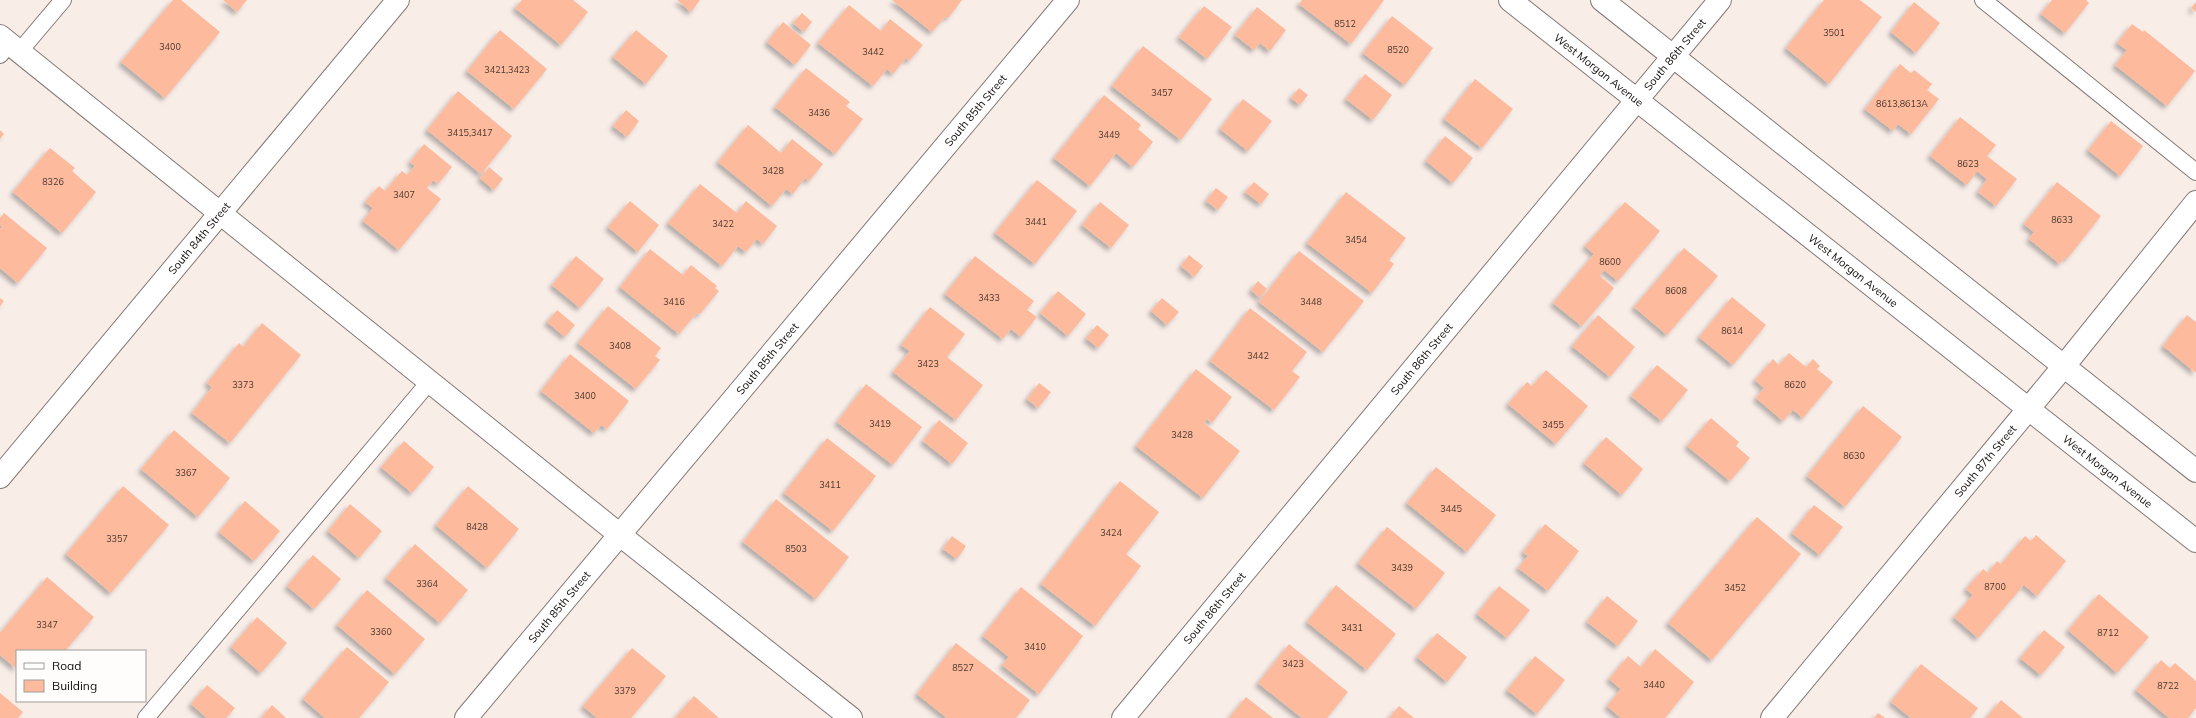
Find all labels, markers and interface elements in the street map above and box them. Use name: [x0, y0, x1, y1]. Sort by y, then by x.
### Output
street label: South 86th Street: [1641, 15, 1709, 93]
house number: 8512: [1334, 18, 1356, 29]
house number: 3501: [1823, 27, 1845, 38]
street label: West Morgan Avenue: [1551, 30, 1646, 110]
house number: 3400: [159, 41, 181, 52]
house number: 8520: [1387, 44, 1409, 55]
house number: 3442: [862, 46, 884, 57]
house number: 3421,3423: [484, 64, 530, 75]
street label: South 85th Street: [941, 71, 1010, 149]
house number: 3457: [1151, 87, 1173, 98]
house number: 8613,8613A: [1876, 98, 1928, 109]
house number: 3436: [808, 107, 830, 118]
house number: 3415,3417: [447, 127, 493, 138]
house number: 3449: [1098, 129, 1120, 140]
house number: 8623: [1957, 158, 1979, 169]
house number: 3428: [762, 165, 784, 176]
house number: 8326: [42, 176, 64, 187]
house number: 3407: [393, 189, 415, 200]
street label: South 84th Street: [165, 199, 233, 277]
house number: 8633: [2051, 214, 2073, 225]
house number: 3441: [1025, 216, 1047, 227]
house number: 3422: [712, 218, 734, 229]
street label: West Morgan Avenue: [1805, 231, 1901, 310]
house number: 3454: [1345, 234, 1367, 245]
house number: 8600: [1599, 256, 1621, 267]
house number: 8608: [1665, 285, 1687, 296]
house number: 3433: [978, 292, 1000, 303]
house number: 3416: [663, 296, 685, 307]
house number: 3448: [1300, 296, 1322, 307]
street label: South 85th Street: [733, 320, 802, 397]
street label: South 86th Street: [1388, 320, 1456, 398]
house number: 8614: [1721, 325, 1743, 336]
house number: 3408: [609, 340, 631, 351]
house number: 3442: [1247, 350, 1269, 361]
house number: 3423: [917, 358, 939, 369]
house number: 3373: [232, 379, 254, 390]
house number: 8620: [1784, 379, 1806, 390]
house number: 3400: [574, 390, 596, 401]
house number: 3419: [869, 418, 891, 429]
house number: 3455: [1542, 419, 1564, 430]
street label: South 87th Street: [1951, 422, 2019, 500]
house number: 3428: [1171, 429, 1193, 440]
street label: West Morgan Avenue: [2060, 432, 2155, 511]
house number: 8630: [1843, 450, 1865, 461]
house number: 3367: [175, 467, 197, 478]
house number: 3411: [819, 479, 841, 490]
house number: 3445: [1440, 503, 1462, 514]
house number: 8428: [466, 521, 488, 532]
house number: 3424: [1100, 527, 1122, 538]
house number: 3357: [106, 533, 128, 544]
house number: 8503: [785, 543, 807, 554]
house number: 3439: [1391, 562, 1413, 573]
street label: South 85th Street: [525, 568, 593, 646]
street label: South 86th Street: [1180, 569, 1249, 647]
house number: 3364: [416, 578, 438, 589]
house number: 8700: [1984, 581, 2006, 592]
house number: 3452: [1724, 582, 1746, 593]
house number: 3347: [36, 619, 58, 630]
house number: 3431: [1341, 622, 1363, 633]
house number: 3360: [370, 626, 392, 637]
house number: 8712: [2097, 627, 2119, 638]
house number: 3410: [1024, 641, 1046, 652]
legend: [16, 650, 146, 702]
text: Road: [52, 658, 81, 673]
house number: 3423: [1282, 658, 1304, 669]
house number: 8527: [952, 662, 974, 673]
text: Building: [52, 678, 97, 693]
house number: 3440: [1643, 679, 1665, 690]
house number: 8722: [2157, 680, 2179, 691]
house number: 3379: [614, 685, 636, 696]

